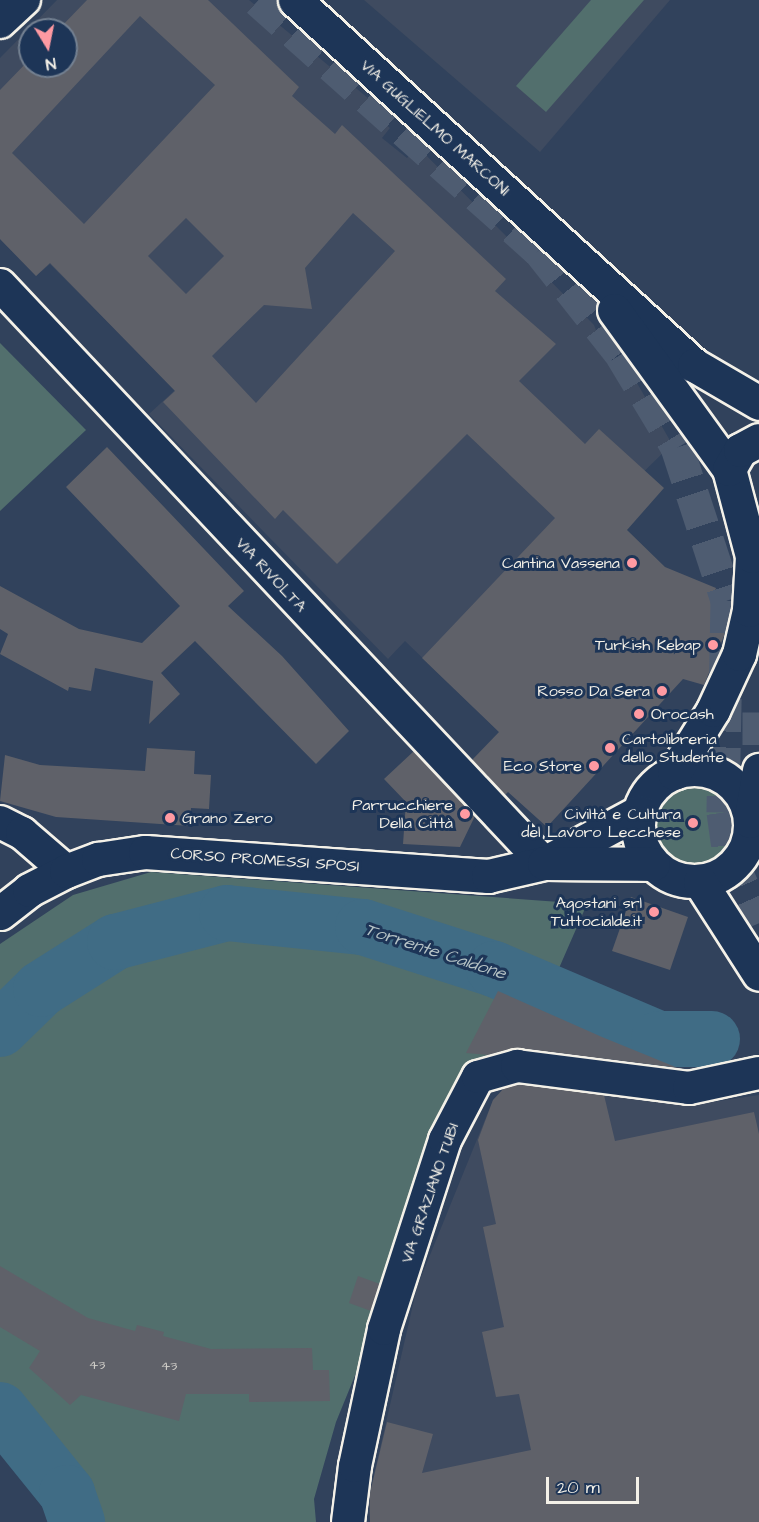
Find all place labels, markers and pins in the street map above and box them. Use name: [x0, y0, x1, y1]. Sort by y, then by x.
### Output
place label: Cantina Vassena: [502, 553, 620, 573]
marker: Cantina Vassena: [625, 556, 639, 570]
place label: Turkish Kebap: [595, 635, 701, 655]
marker: Turkish Kebap: [706, 638, 720, 652]
place label: Rosso Da Sera: [537, 681, 650, 701]
marker: Rosso Da Sera: [655, 684, 669, 698]
place label: Orocash: [651, 704, 714, 724]
marker: Orocash: [632, 707, 646, 721]
place label: Cartolibreria dello Studente: [622, 729, 724, 767]
marker: Cartolibreria dello Studente: [603, 741, 617, 755]
place label: Eco Store: [504, 756, 582, 776]
marker: Eco Store: [587, 759, 601, 773]
place label: Parrucchiere Della Città: [352, 795, 453, 833]
place label: Civiltà e Cultura del Lavoro Lecchese: [521, 804, 681, 842]
marker: Parrucchiere Della Città: [458, 807, 472, 821]
place label: Grano Zero: [182, 808, 272, 828]
marker: Grano Zero: [163, 811, 177, 825]
marker: Civiltà e Cultura del Lavoro Lecchese: [686, 816, 700, 830]
place label: Agostani srl Tuttocialde.it: [551, 893, 642, 931]
marker: Agostani srl Tuttocialde.it: [647, 905, 661, 919]

